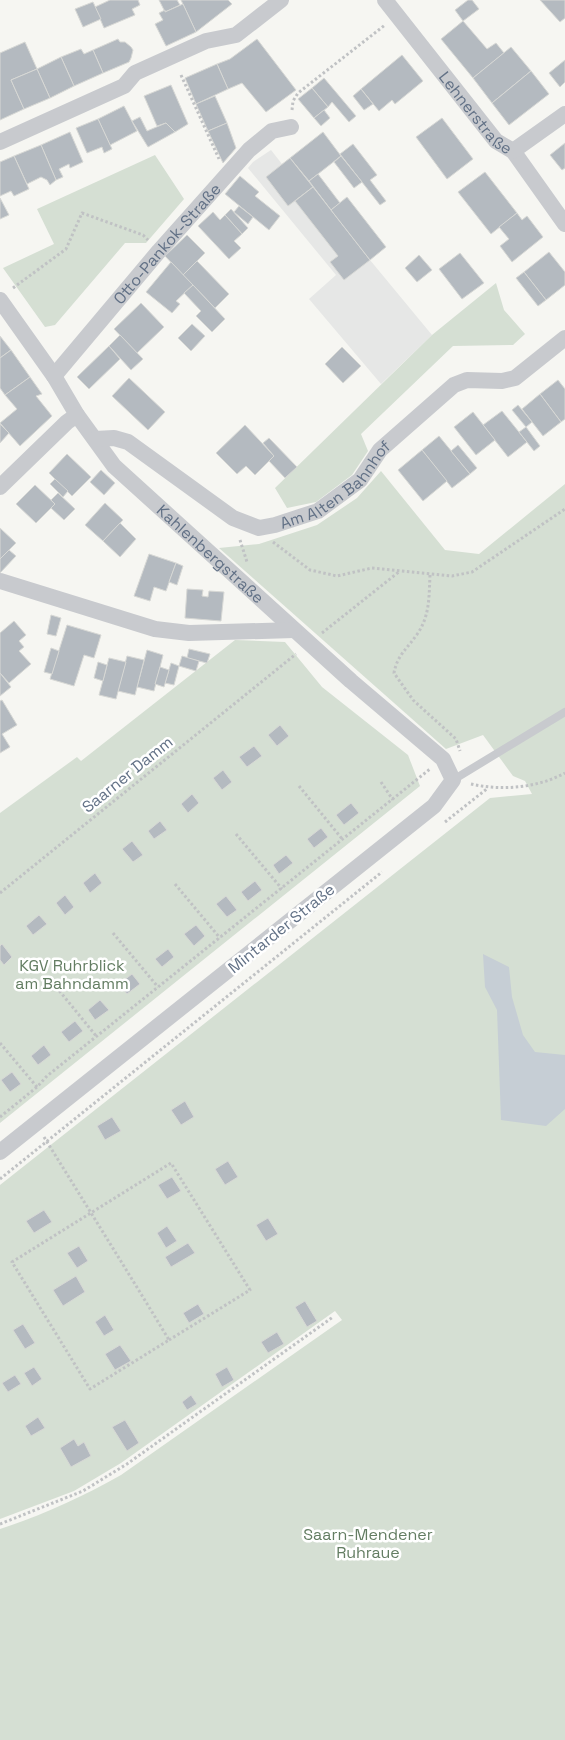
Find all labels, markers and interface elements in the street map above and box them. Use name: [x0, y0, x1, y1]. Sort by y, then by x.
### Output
street label: Lehnerstraße: [434, 67, 516, 159]
street label: Otto-Pankok-Straße: [109, 179, 226, 309]
street label: Am Alten Bahnhof: [277, 436, 395, 534]
street label: Kahlenbergstraße: [152, 500, 268, 608]
street label: Saarner Damm: [78, 731, 177, 817]
street label: Mintarder Straße: [224, 879, 339, 978]
park label: KGV Ruhrblick am Bahndamm: [15, 955, 129, 994]
park label: Saarn-Mendener Ruhraue: [303, 1524, 433, 1563]

